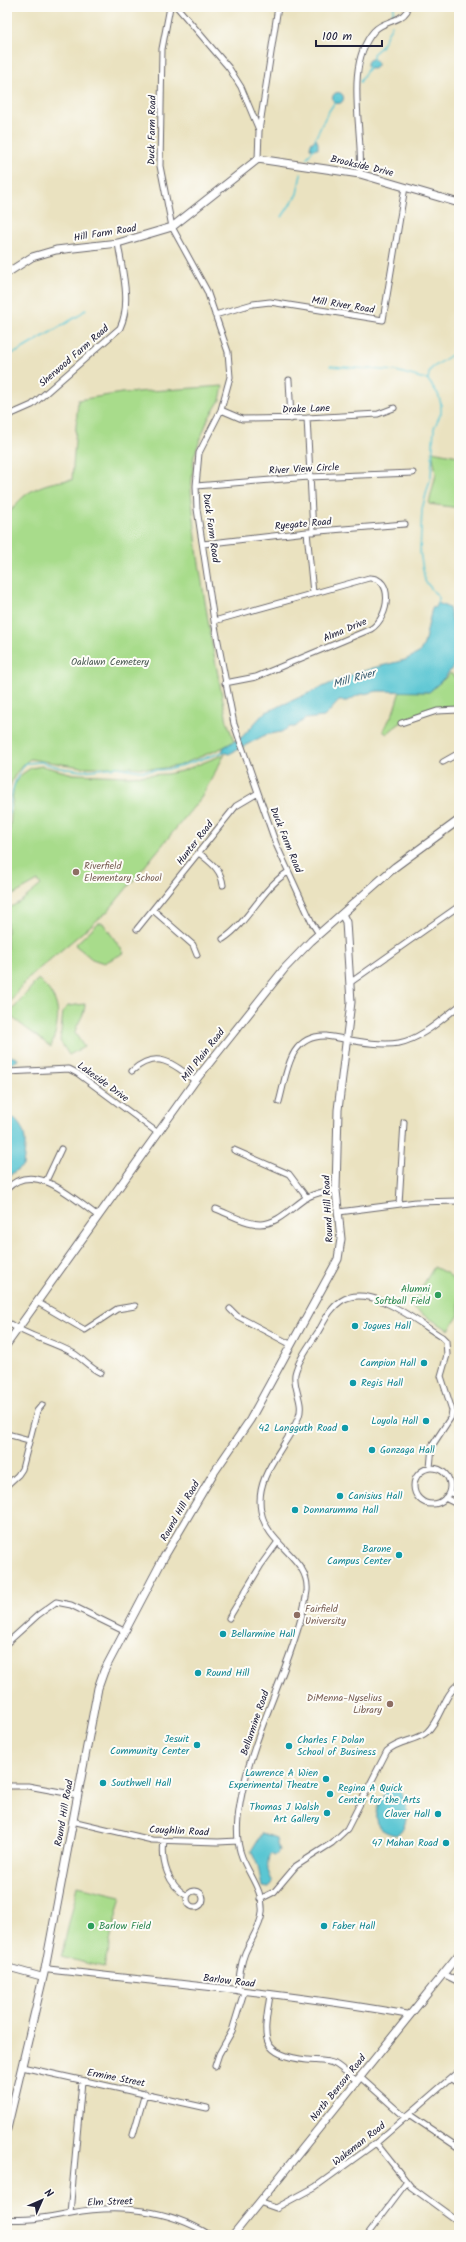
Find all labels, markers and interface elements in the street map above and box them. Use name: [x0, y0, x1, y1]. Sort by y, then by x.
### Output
scale bar: [316, 22, 382, 48]
text: 100 m: [322, 27, 353, 46]
street label: Duck Farm Road: [143, 94, 161, 165]
street label: Brookside Drive: [329, 151, 396, 181]
street label: Hill Farm Road: [73, 220, 138, 246]
street label: Mill River Road: [310, 292, 377, 318]
street label: Sherwood Farm Road: [35, 320, 113, 391]
street label: Drake Lane: [282, 400, 331, 418]
street label: River View Circle: [268, 459, 340, 479]
street label: Duck Farm Road: [198, 492, 224, 565]
street label: Ryegate Road: [274, 513, 333, 534]
street label: Alma Drive: [321, 613, 370, 646]
park label: Oaklawn Cemetery: [71, 654, 149, 670]
water label: Mill River: [331, 664, 380, 694]
street label: Duck Farm Road: [266, 805, 307, 876]
street label: Hunter Road: [173, 817, 218, 869]
place label: Riverfield Elementary School: [84, 858, 162, 886]
marker: Riverfield Elementary School: [71, 867, 81, 877]
street label: Mill Plain Road: [177, 1024, 229, 1085]
street label: Lakeside Drive: [74, 1058, 133, 1106]
street label: Round Hill Road: [318, 1174, 338, 1243]
place label: Alumni Softball Field: [374, 1281, 431, 1309]
marker: Alumni Softball Field: [433, 1290, 443, 1300]
place label: Jogues Hall: [363, 1318, 411, 1334]
marker: Jogues Hall: [350, 1321, 360, 1331]
place label: Campion Hall: [360, 1355, 417, 1371]
marker: Campion Hall: [419, 1358, 429, 1368]
place label: Regis Hall: [361, 1375, 404, 1391]
marker: Regis Hall: [348, 1378, 358, 1388]
place label: Loyola Hall: [371, 1413, 419, 1429]
marker: Loyola Hall: [421, 1416, 431, 1426]
place label: 42 Langguth Road: [259, 1420, 338, 1436]
marker: 42 Langguth Road: [340, 1423, 350, 1433]
place label: Gonzaga Hall: [380, 1442, 435, 1458]
marker: Gonzaga Hall: [367, 1445, 377, 1455]
street label: Round Hill Road: [156, 1477, 204, 1544]
place label: Canisius Hall: [348, 1488, 403, 1504]
marker: Canisius Hall: [335, 1491, 345, 1501]
place label: Donnarumma Hall: [303, 1502, 379, 1518]
marker: Donnarumma Hall: [290, 1505, 300, 1515]
place label: Barone Campus Center: [327, 1541, 392, 1569]
marker: Barone Campus Center: [394, 1550, 404, 1560]
place label: Fairfield University: [305, 1601, 346, 1629]
marker: Fairfield University: [292, 1610, 302, 1620]
place label: Bellarmine Hall: [231, 1626, 296, 1642]
marker: Bellarmine Hall: [218, 1629, 228, 1639]
place label: Round Hill: [206, 1665, 250, 1681]
marker: Round Hill: [193, 1668, 203, 1678]
street label: Bellarmine Road: [236, 1687, 274, 1758]
place label: DiMenna-Nyselius Library: [307, 1690, 383, 1718]
marker: DiMenna-Nyselius Library: [385, 1699, 395, 1709]
place label: Jesuit Community Center: [110, 1731, 190, 1759]
place label: Charles F Dolan School of Business: [297, 1732, 377, 1760]
marker: Jesuit Community Center: [192, 1740, 202, 1750]
marker: Charles F Dolan School of Business: [284, 1741, 294, 1751]
place label: Lawrence A Wien Experimental Theatre: [229, 1765, 318, 1793]
marker: Lawrence A Wien Experimental Theatre: [321, 1774, 331, 1784]
place label: Southwell Hall: [111, 1775, 172, 1791]
street label: Round Hill Road: [50, 1777, 78, 1848]
marker: Southwell Hall: [98, 1778, 108, 1788]
place label: Regina A Quick Center for the Arts: [338, 1780, 421, 1808]
marker: Regina A Quick Center for the Arts: [325, 1789, 335, 1799]
place label: Thomas J Walsh Art Gallery: [250, 1799, 319, 1827]
place label: Claver Hall: [385, 1806, 431, 1822]
marker: Thomas J Walsh Art Gallery: [322, 1808, 332, 1818]
marker: Claver Hall: [433, 1809, 443, 1819]
street label: Coughlin Road: [149, 1821, 210, 1841]
place label: 47 Mahan Road: [372, 1835, 439, 1851]
marker: 47 Mahan Road: [441, 1838, 451, 1848]
place label: Barlow Field: [99, 1918, 152, 1934]
place label: Faber Hall: [332, 1918, 376, 1934]
marker: Barlow Field: [86, 1921, 96, 1931]
marker: Faber Hall: [319, 1921, 329, 1931]
street label: Barlow Road: [202, 1970, 257, 1992]
street label: North Benson Road: [306, 2050, 371, 2125]
street label: Ermine Street: [86, 2065, 146, 2091]
street label: Wakeman Road: [329, 2117, 390, 2170]
north arrow: [22, 2180, 62, 2220]
text: N: [40, 2185, 57, 2202]
street label: Elm Street: [87, 2193, 133, 2211]

